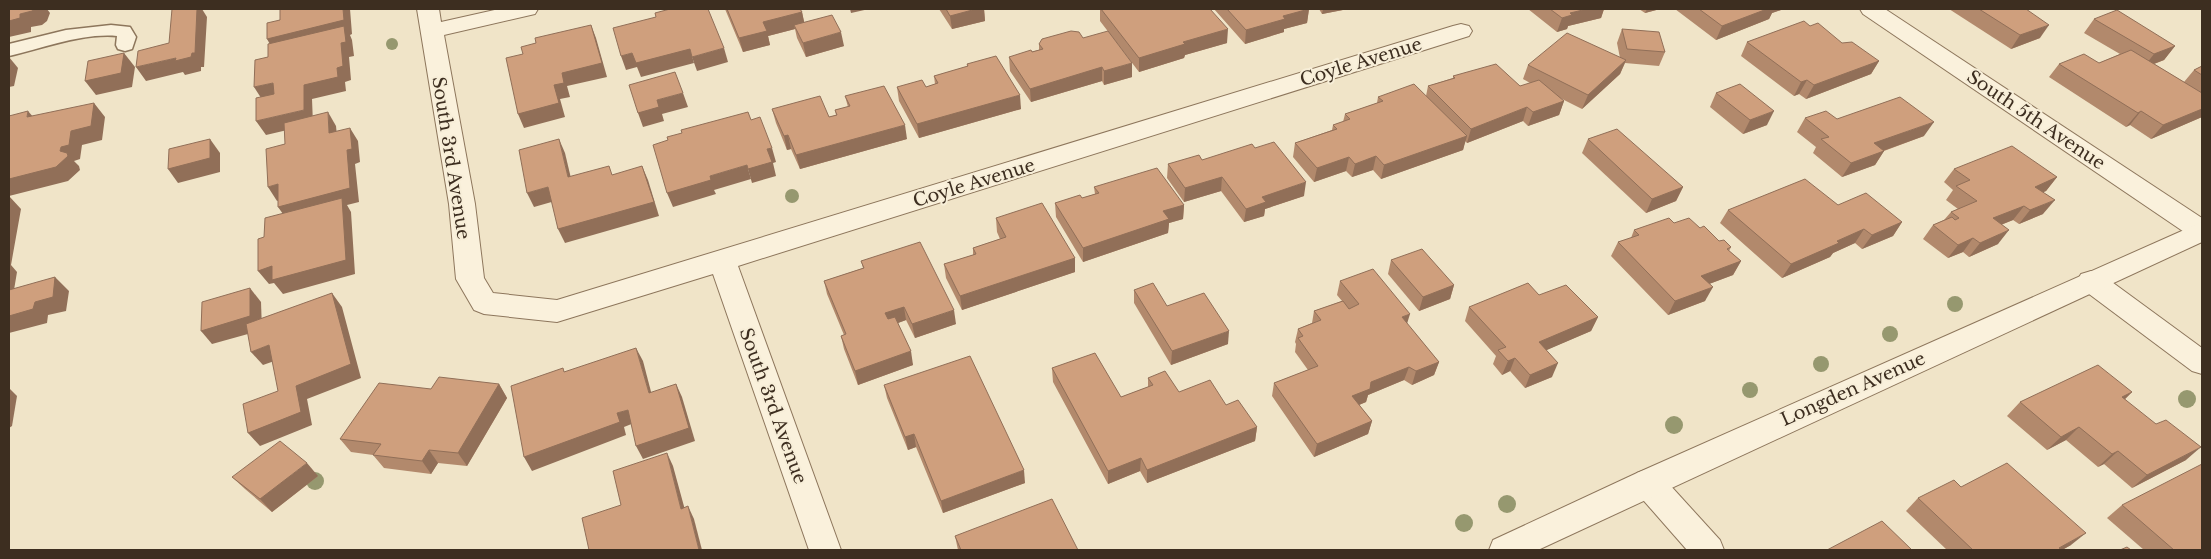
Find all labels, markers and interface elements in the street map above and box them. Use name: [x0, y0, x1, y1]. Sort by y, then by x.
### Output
street label: Coyle Avenue: [1297, 33, 1425, 91]
street label: South 5th Avenue: [1963, 66, 2109, 174]
street label: South 3rd Avenue: [427, 75, 475, 241]
street label: Coyle Avenue: [910, 154, 1038, 212]
street label: South 3rd Avenue: [735, 325, 811, 487]
street label: Longden Avenue: [1777, 347, 1929, 431]

